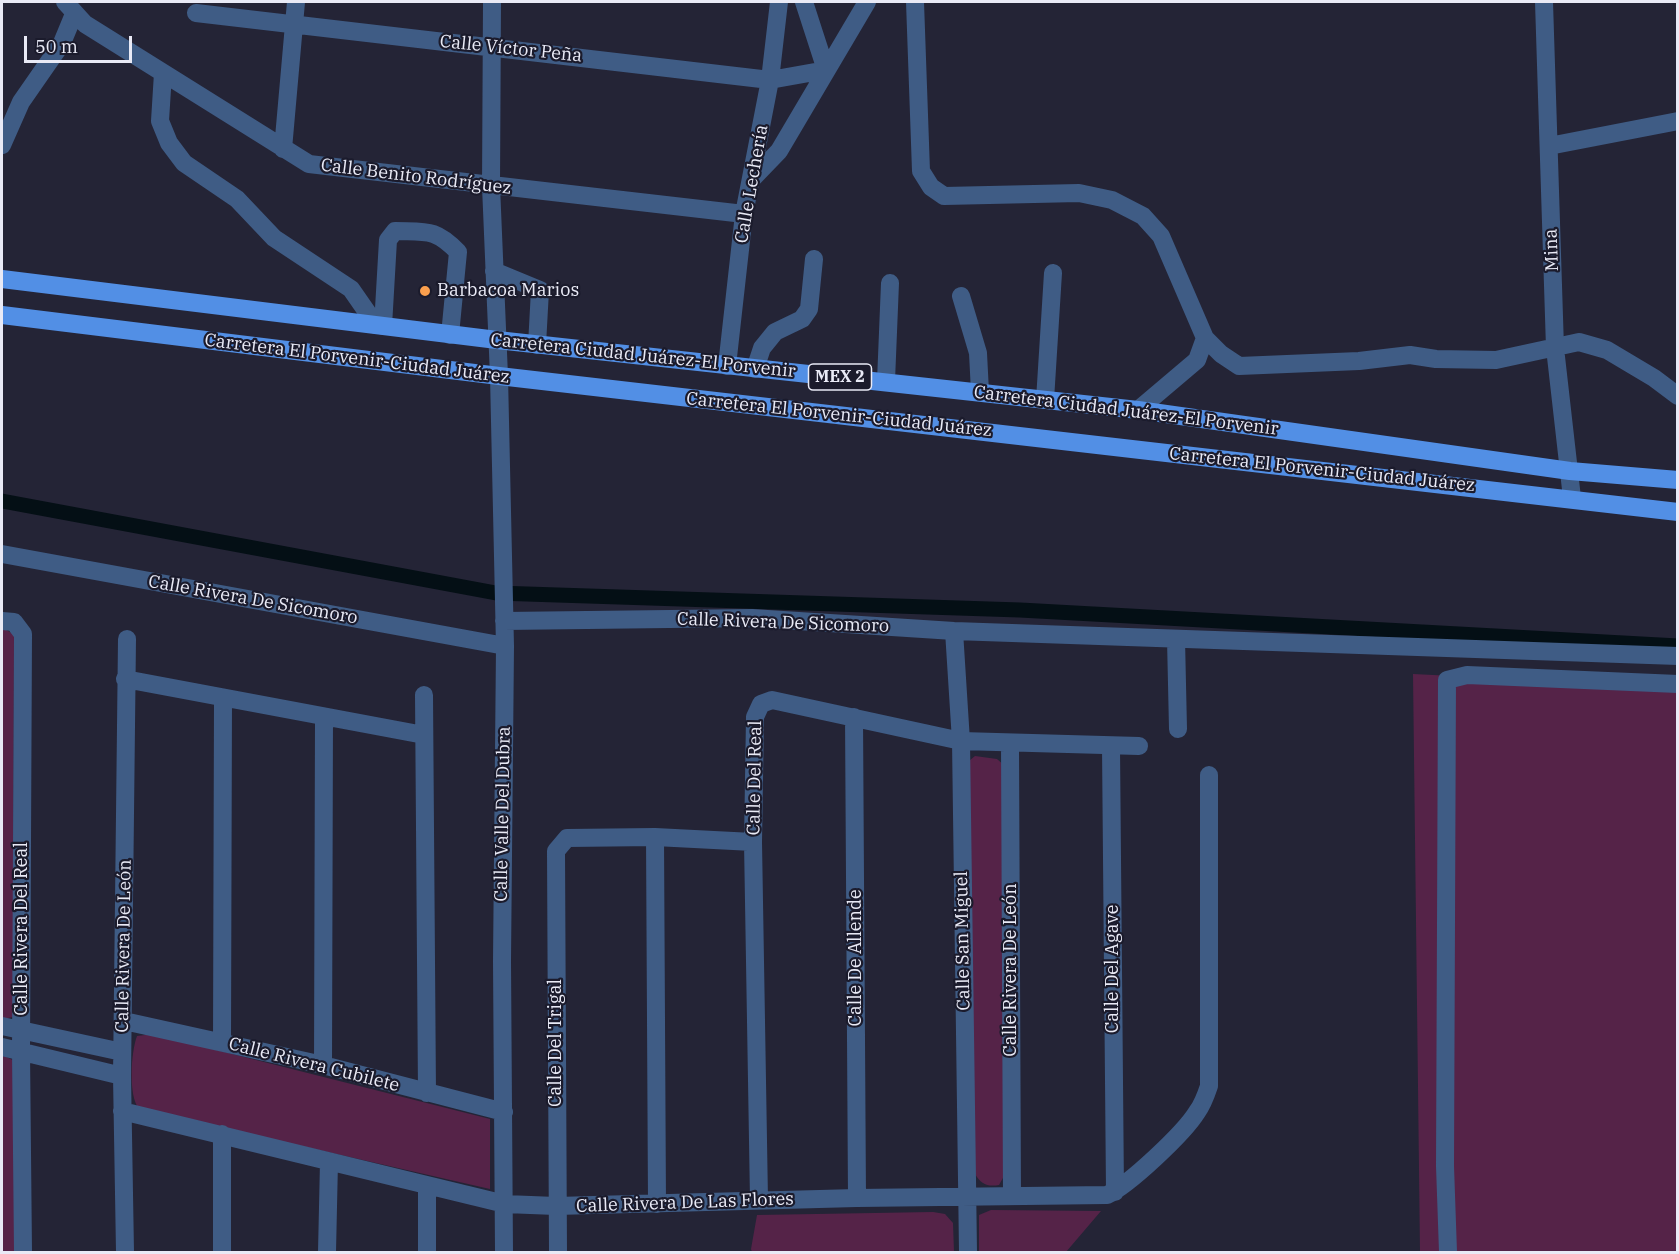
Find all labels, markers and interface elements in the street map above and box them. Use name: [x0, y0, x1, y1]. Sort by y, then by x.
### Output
scale bar: [27, 24, 135, 62]
street label: Calle Víctor Peña: [439, 31, 583, 67]
text: 50 m: [35, 35, 78, 58]
street label: Calle Lechería: [731, 123, 773, 245]
street label: Calle Benito Rodríguez: [319, 155, 513, 199]
street label: Mina: [1540, 228, 1564, 272]
place label: Barbacoa Marios: [437, 280, 579, 302]
marker: Barbacoa Marios: [418, 284, 432, 298]
street label: Carretera Ciudad Juárez-El Porvenir: [489, 329, 797, 383]
street label: Carretera El Porvenir-Ciudad Juárez: [203, 330, 511, 388]
road number: MEX 2: [808, 364, 872, 390]
street label: Carretera Ciudad Juárez-El Porvenir: [972, 382, 1280, 440]
street label: Carretera El Porvenir-Ciudad Juárez: [685, 388, 993, 442]
street label: Carretera El Porvenir-Ciudad Juárez: [1168, 443, 1476, 497]
street label: Calle Rivera De Sicomoro: [147, 571, 359, 629]
street label: Calle Rivera De Sicomoro: [677, 609, 889, 637]
street label: Calle Del Real: [743, 720, 767, 836]
street label: Calle Valle Del Dubra: [491, 726, 515, 902]
street label: Calle Rivera Del Real: [11, 842, 33, 1016]
street label: Calle Rivera De León: [112, 859, 136, 1033]
street label: Calle San Miguel: [951, 871, 975, 1011]
street label: Calle Rivera De León: [1000, 883, 1022, 1057]
street label: Calle De Allende: [845, 889, 867, 1027]
street label: Calle Del Agave: [1102, 905, 1124, 1033]
street label: Calle Del Trigal: [545, 979, 567, 1107]
street label: Calle Rivera Cubilete: [226, 1033, 402, 1097]
street label: Calle Rivera De Las Flores: [576, 1188, 794, 1218]

